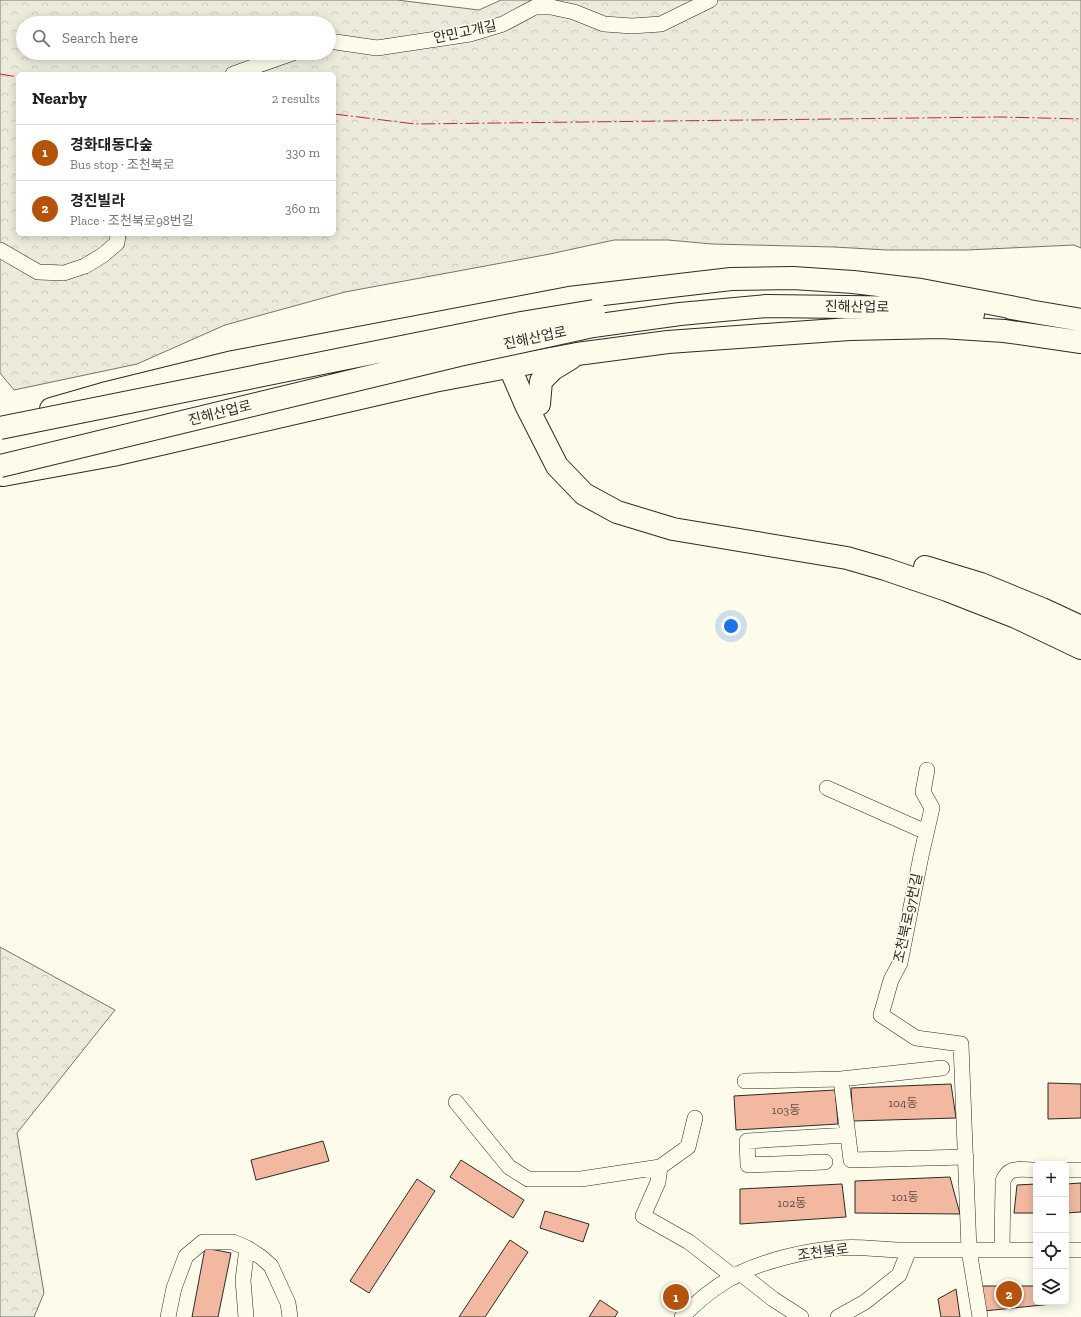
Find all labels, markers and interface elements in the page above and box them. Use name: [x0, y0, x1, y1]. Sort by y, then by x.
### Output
search box: [16, 16, 336, 60]
street label: 안민고개길: [432, 17, 498, 47]
icon: search: [30, 27, 52, 49]
text: Search here: [62, 29, 138, 47]
text: Nearby: [32, 88, 87, 108]
text: 2 results: [272, 91, 320, 106]
text: 경화대동다숲: [70, 136, 153, 154]
text: 1: [42, 145, 48, 160]
text: 330 m: [286, 145, 320, 160]
text: Bus stop · 조천북로: [70, 157, 175, 172]
text: 경진빌라: [70, 192, 125, 210]
text: 2: [42, 201, 48, 216]
text: 360 m: [285, 201, 320, 216]
text: Place · 조천북로98번길: [70, 213, 194, 228]
street label: 진해산업로: [825, 298, 889, 316]
street label: 진해산업로: [502, 323, 568, 353]
street label: 진해산업로: [187, 397, 253, 429]
your location: [721, 616, 741, 636]
street label: 조천북로97번길: [890, 872, 926, 964]
house number: 104동: [888, 1096, 918, 1110]
house number: 103동: [772, 1103, 800, 1117]
map controls: [1033, 1161, 1069, 1305]
button: +: [1033, 1161, 1069, 1197]
house number: 101동: [891, 1190, 919, 1204]
house number: 102동: [778, 1196, 806, 1210]
button: −: [1033, 1197, 1069, 1233]
button: locate: [1033, 1233, 1069, 1269]
street label: 조천북로: [796, 1240, 850, 1264]
button: layers: [1033, 1269, 1069, 1305]
pin: 2: [996, 1279, 1022, 1309]
pin: 1: [663, 1282, 689, 1312]

